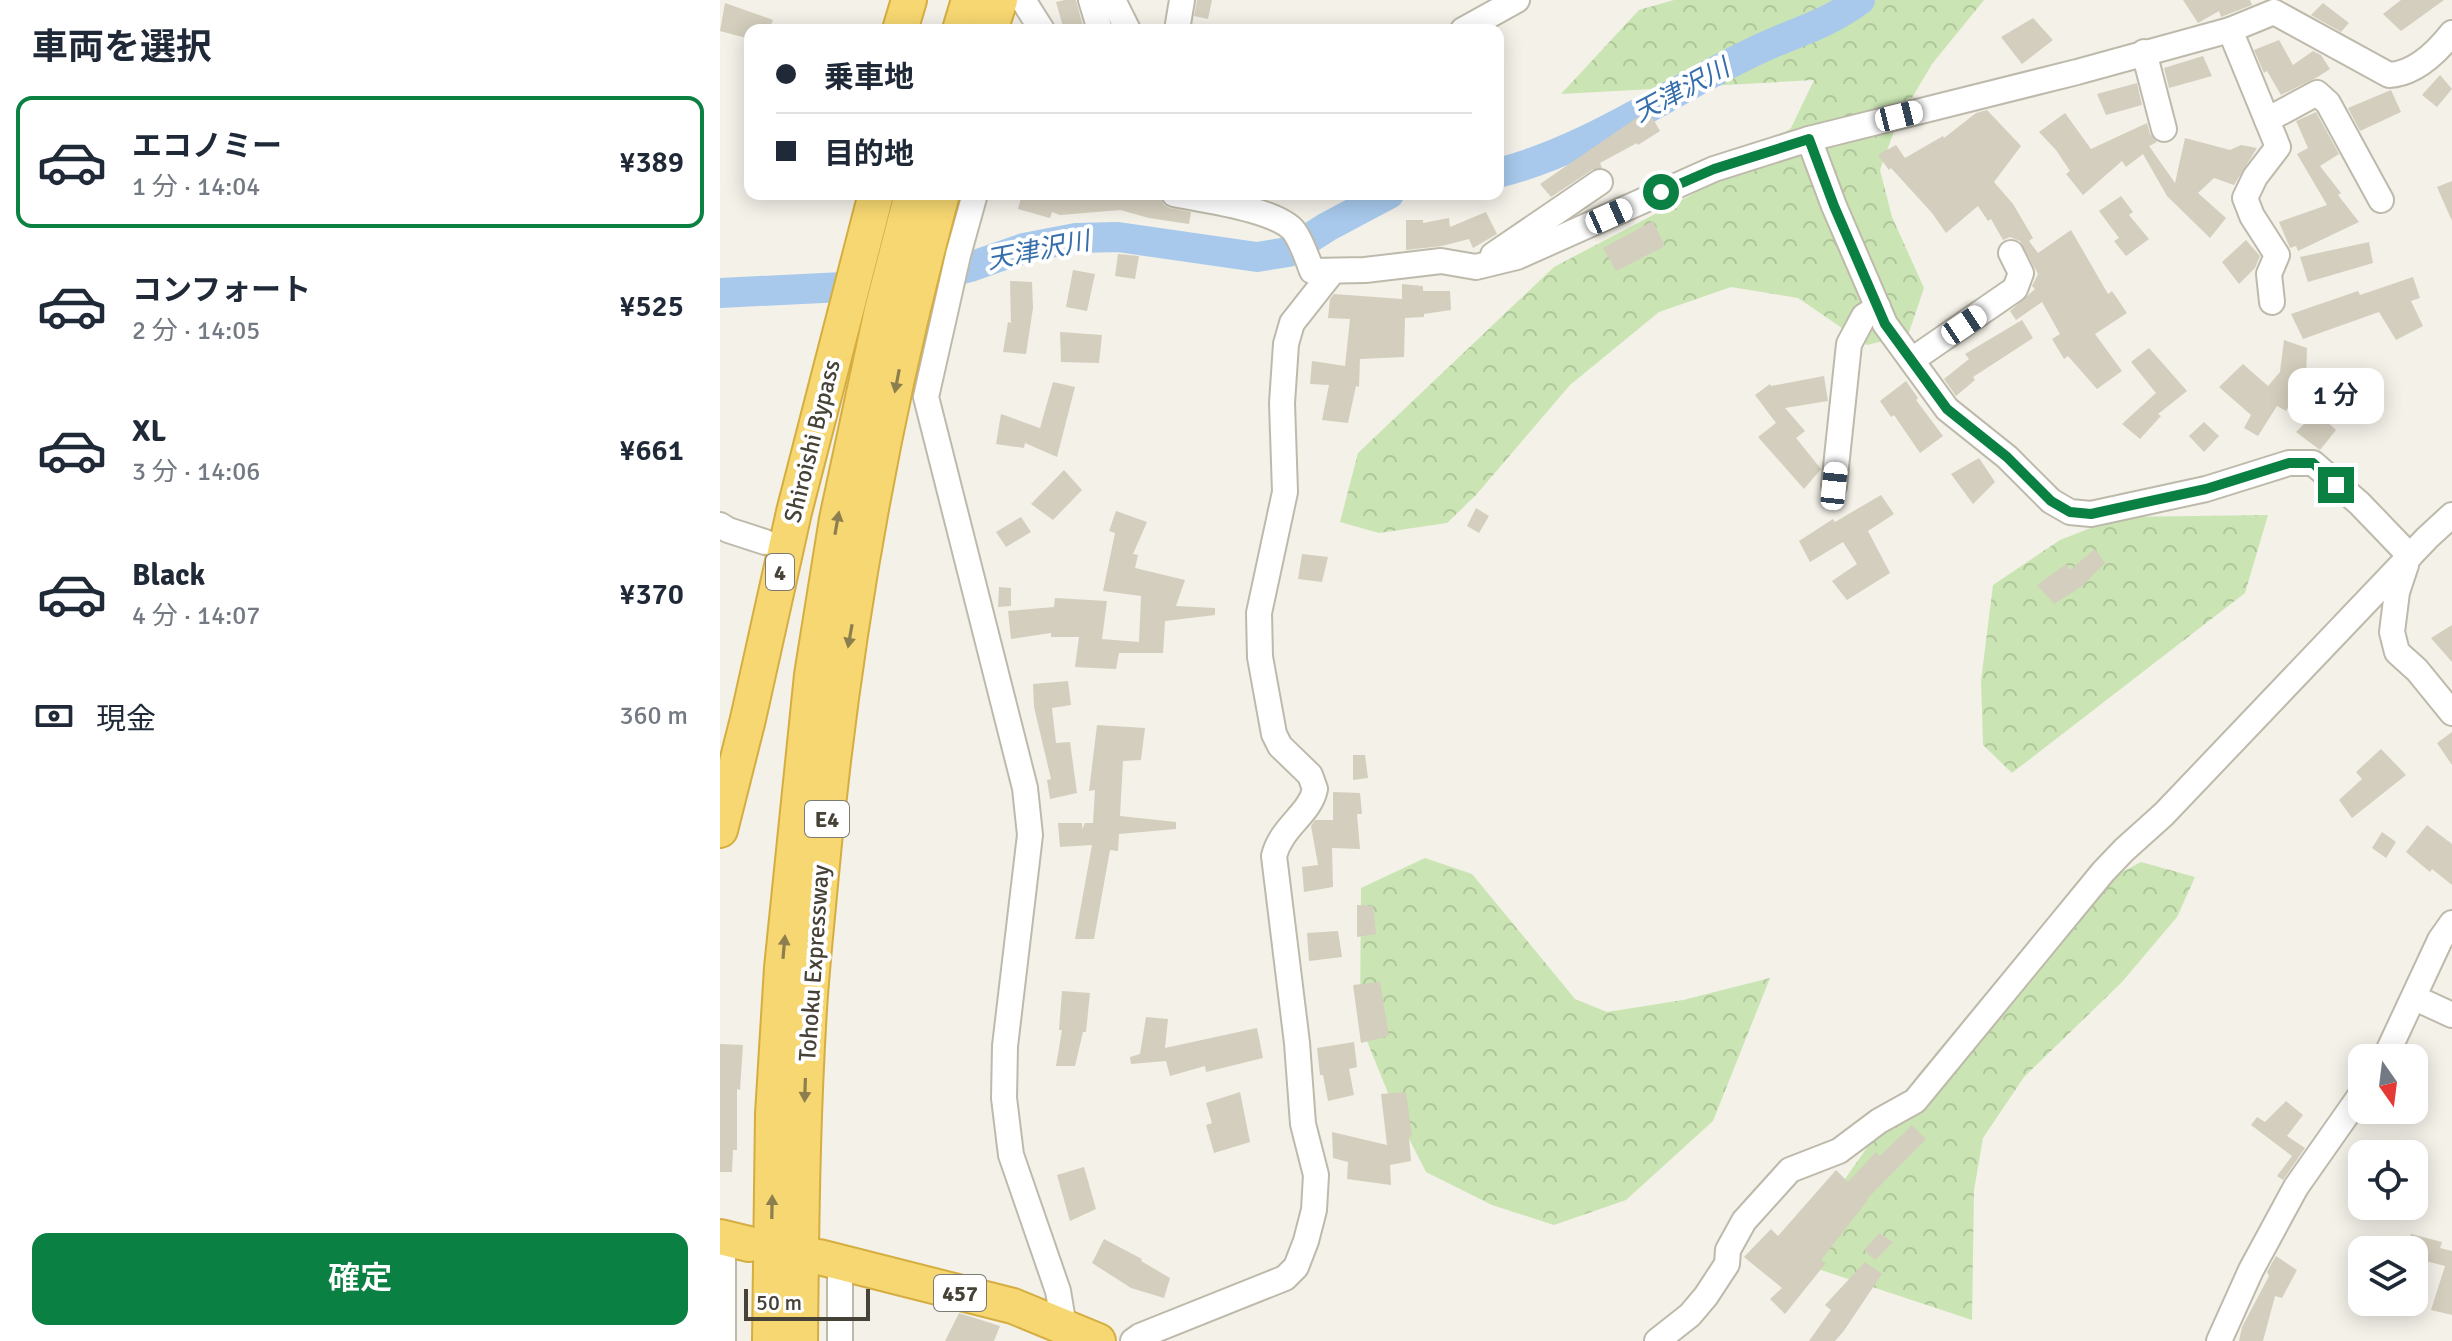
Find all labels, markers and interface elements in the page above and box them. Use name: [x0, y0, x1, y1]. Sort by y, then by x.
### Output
text: 車両を選択: [32, 25, 212, 70]
water label: 天津沢川: [1628, 51, 1738, 129]
text: 乗車地: [824, 59, 914, 96]
car: [1873, 99, 1925, 133]
icon: car: [36, 126, 108, 198]
text: エコノミー: [132, 128, 282, 165]
text: 目的地: [824, 136, 914, 173]
text: ¥389: [619, 144, 684, 181]
text: 1 分 · 14:04: [132, 171, 260, 203]
route start: [1643, 174, 1679, 210]
car: [1582, 195, 1636, 237]
water label: 天津沢川: [984, 225, 1095, 277]
icon: car: [36, 270, 108, 342]
text: コンフォート: [132, 272, 311, 309]
text: ¥525: [619, 288, 684, 325]
car: [1937, 302, 1991, 348]
text: 2 分 · 14:05: [132, 315, 260, 347]
street label: Shiroishi Bypass: [777, 356, 847, 526]
one-way arrow: [891, 368, 903, 393]
callout: 1 分: [2288, 369, 2384, 425]
text: 1 分: [2313, 380, 2359, 412]
text: XL: [132, 413, 166, 450]
icon: car: [36, 414, 108, 486]
text: ¥661: [619, 432, 684, 469]
text: 3 分 · 14:06: [132, 456, 260, 488]
car: [1820, 461, 1848, 511]
route end: [2318, 467, 2354, 503]
one-way arrow: [831, 510, 843, 535]
road number: 4: [766, 554, 794, 590]
text: Black: [132, 557, 205, 594]
icon: car: [36, 558, 108, 630]
text: ¥370: [619, 576, 684, 613]
text: 4 分 · 14:07: [132, 600, 260, 632]
one-way arrow: [843, 624, 855, 649]
icon: cash: [32, 694, 76, 738]
text: 360 m: [619, 700, 688, 732]
text: 現金: [96, 701, 156, 738]
road number: E4: [805, 801, 849, 837]
street label: Tohoku Expressway: [792, 864, 836, 1062]
one-way arrow: [778, 934, 791, 959]
north arrow: [2348, 1044, 2428, 1124]
map controls: [2348, 1044, 2428, 1316]
one-way arrow: [799, 1078, 812, 1103]
button: locate: [2348, 1140, 2428, 1220]
one-way arrow: [766, 1194, 778, 1219]
button: 確定: [32, 1233, 688, 1325]
button: layers: [2348, 1236, 2428, 1316]
road number: 457: [934, 1275, 986, 1311]
scale bar: [744, 1285, 870, 1321]
text: 50 m: [756, 1289, 802, 1316]

